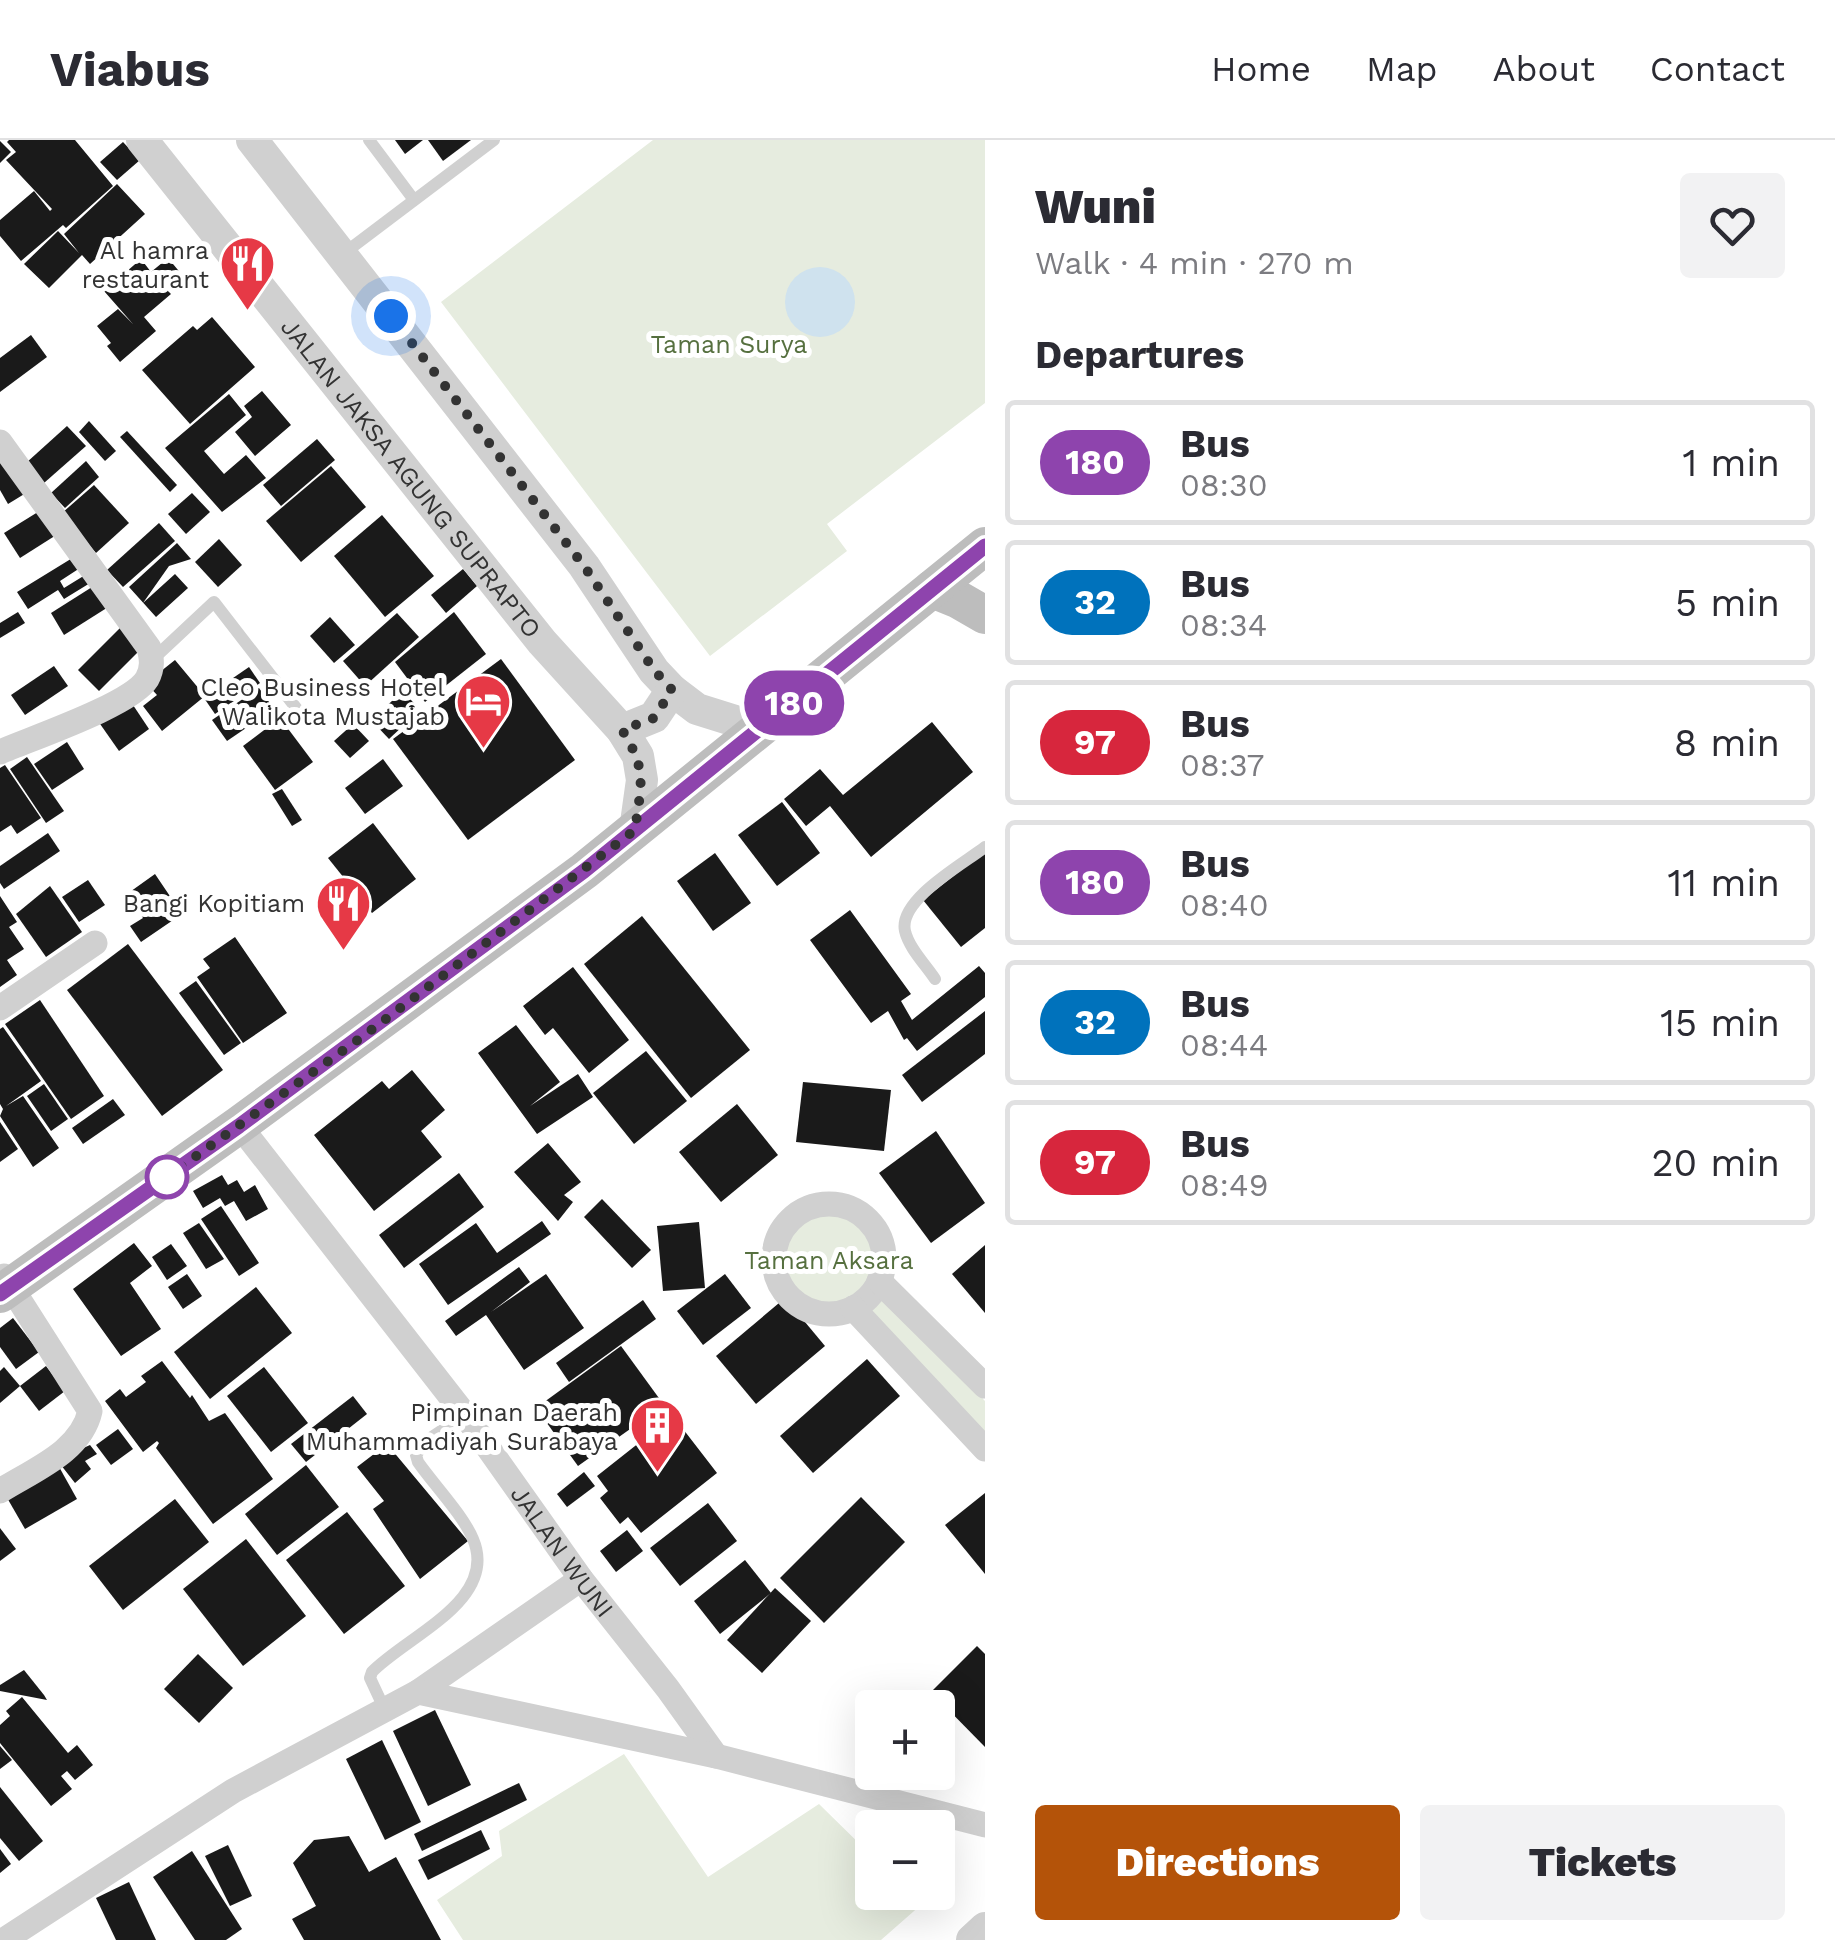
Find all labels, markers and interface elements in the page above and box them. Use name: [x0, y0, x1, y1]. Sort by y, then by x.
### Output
text: Viabus: [50, 41, 210, 98]
text: Home: [1211, 48, 1311, 90]
text: Map: [1366, 48, 1438, 90]
text: About: [1493, 48, 1595, 90]
text: Contact: [1650, 48, 1785, 90]
button: heart: [1680, 173, 1785, 278]
text: Wuni: [1035, 178, 1156, 235]
restaurant icon: Al hamra restaurant: [218, 234, 278, 313]
place label: Al hamra restaurant: [82, 236, 210, 294]
text: Walk · 4 min · 270 m: [1035, 244, 1354, 282]
your location: [366, 291, 416, 341]
street label: JALAN JAKSA AGUNG SUPRAPTO: [275, 312, 547, 643]
park label: Taman Surya: [651, 330, 807, 359]
text: Departures: [1035, 333, 1244, 377]
text: Bus: [1180, 422, 1250, 466]
text: 180: [1065, 441, 1125, 483]
text: 1 min: [1682, 441, 1780, 485]
text: 08:30: [1180, 466, 1268, 504]
text: Bus: [1180, 562, 1250, 606]
text: 32: [1074, 581, 1116, 623]
text: 5 min: [1675, 581, 1780, 625]
text: 08:34: [1180, 606, 1267, 644]
line badge: 180: [736, 670, 852, 736]
hotel icon: Cleo Business Hotel Walikota Mustajab: [454, 671, 514, 750]
place label: Cleo Business Hotel Walikota Mustajab: [200, 673, 445, 731]
text: 180: [764, 682, 824, 724]
text: Bus: [1180, 702, 1250, 746]
text: 97: [1074, 721, 1116, 763]
text: 8 min: [1674, 721, 1780, 765]
text: 08:37: [1180, 746, 1264, 784]
text: Bus: [1180, 842, 1250, 886]
text: 180: [1065, 861, 1125, 903]
text: 11 min: [1668, 861, 1780, 905]
restaurant icon: Bangi Kopitiam: [314, 873, 374, 952]
text: 08:40: [1180, 886, 1269, 924]
place label: Bangi Kopitiam: [123, 889, 305, 918]
text: Bus: [1180, 982, 1250, 1026]
text: 32: [1074, 1001, 1116, 1043]
text: 15 min: [1660, 1001, 1780, 1045]
text: 08:44: [1180, 1026, 1268, 1064]
text: Bus: [1180, 1122, 1250, 1166]
text: 97: [1074, 1141, 1116, 1183]
text: 20 min: [1651, 1141, 1780, 1185]
unlabelled marker: [146, 1156, 188, 1198]
text: 08:49: [1180, 1166, 1268, 1204]
park label: Taman Aksara: [744, 1246, 914, 1275]
building icon: Pimpinan Daerah Muhammadiyah Surabaya: [627, 1396, 687, 1475]
place label: Pimpinan Daerah Muhammadiyah Surabaya: [306, 1398, 618, 1456]
street label: JALAN WUNI: [505, 1480, 620, 1623]
map controls: [855, 1690, 955, 1910]
button: +: [855, 1690, 955, 1790]
button: Directions: [1035, 1805, 1400, 1920]
button: Tickets: [1420, 1805, 1785, 1920]
button: −: [855, 1810, 955, 1910]

